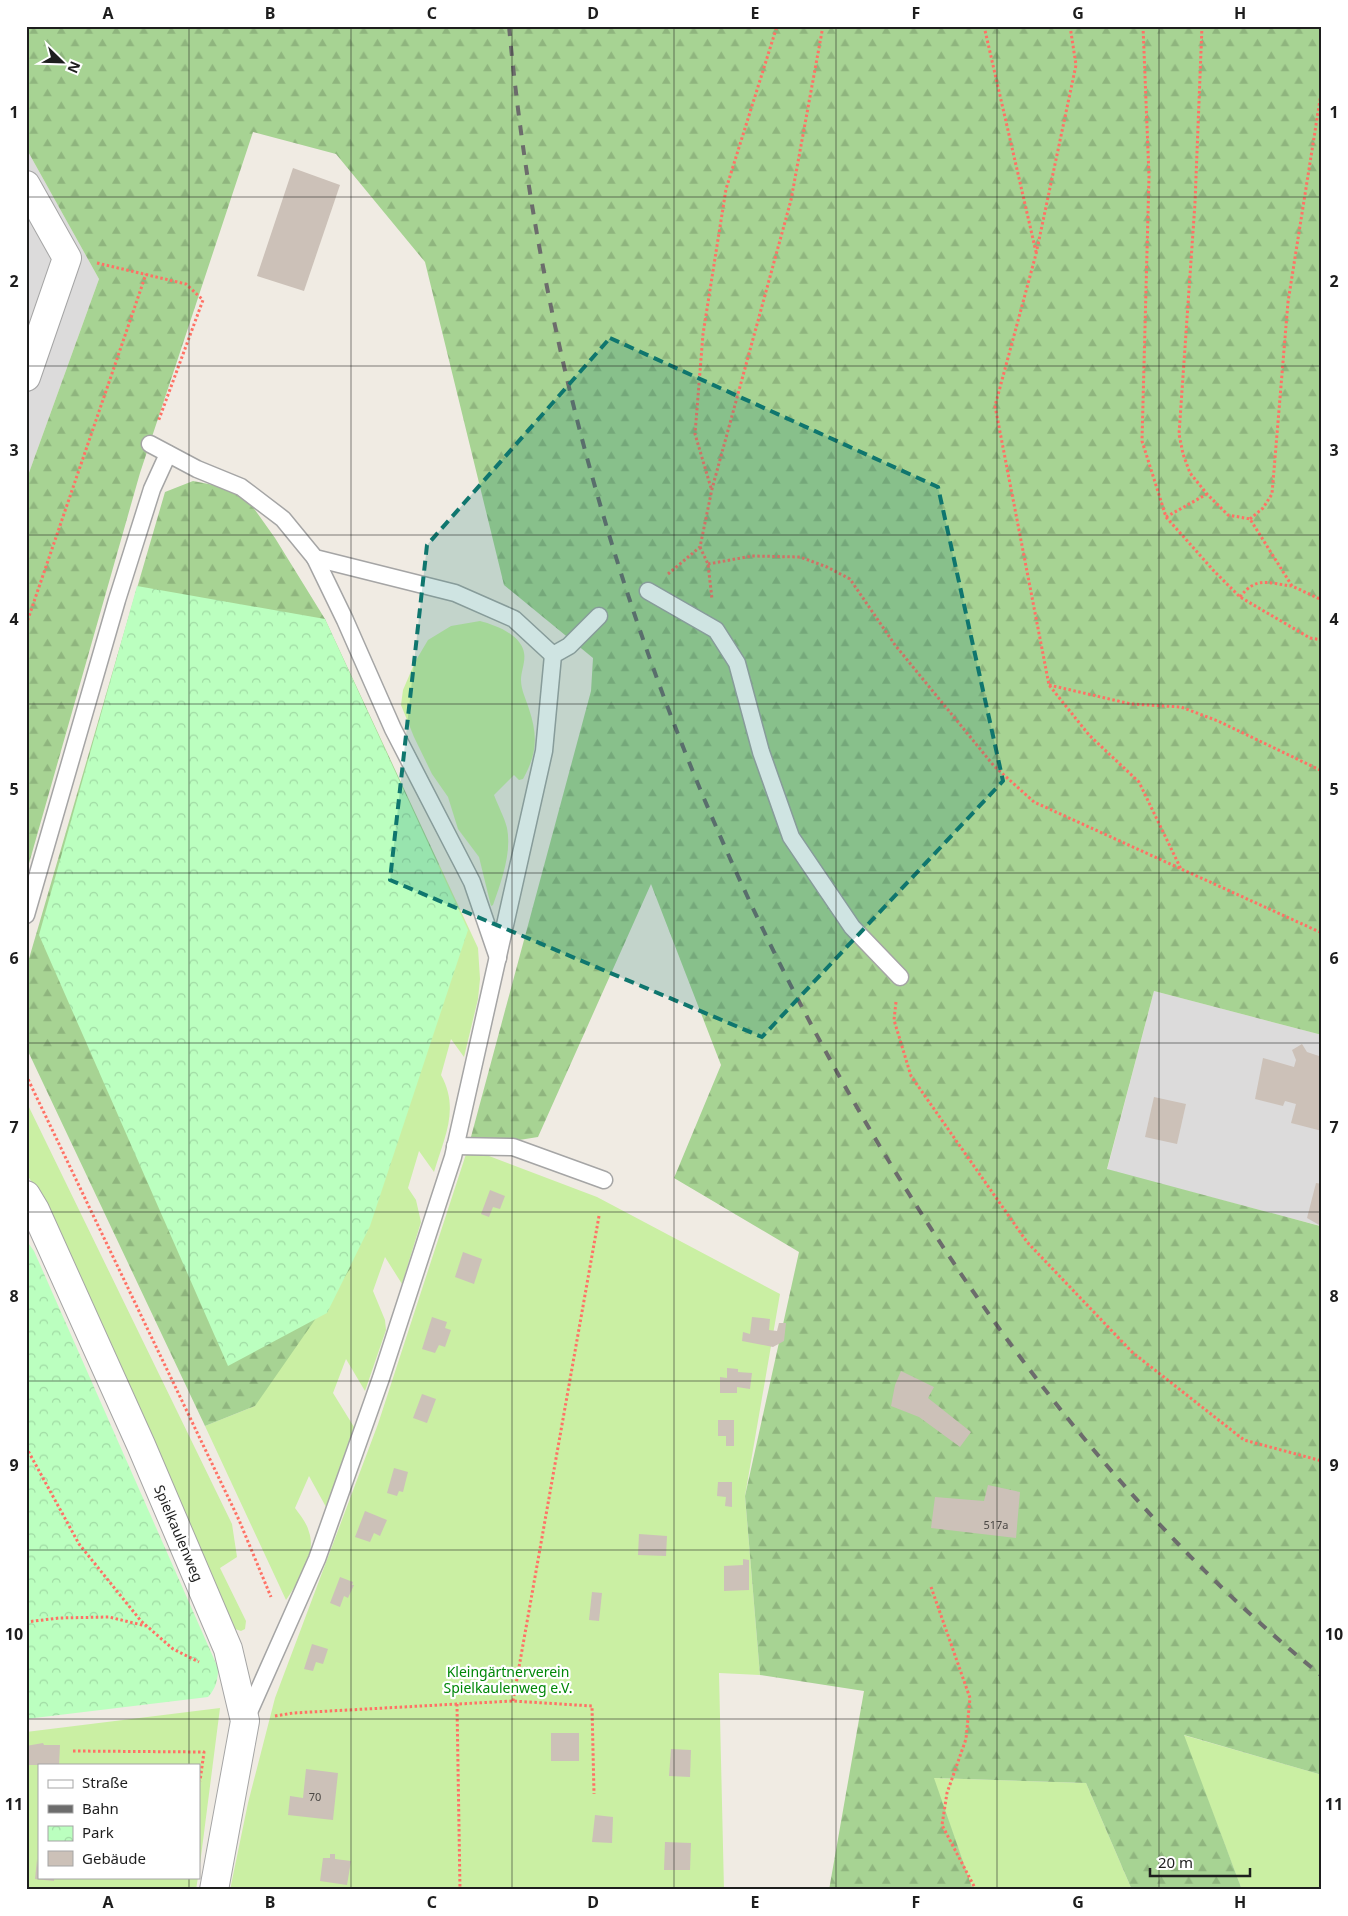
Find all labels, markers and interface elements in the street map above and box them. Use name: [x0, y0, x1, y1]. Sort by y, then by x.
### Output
text: A: [102, 2, 114, 24]
text: B: [265, 2, 275, 24]
text: C: [427, 2, 437, 24]
text: D: [587, 2, 599, 24]
text: E: [751, 2, 760, 24]
text: F: [912, 2, 920, 24]
text: G: [1072, 2, 1084, 24]
text: H: [1234, 2, 1246, 24]
north arrow: [38, 38, 88, 88]
text: N: [63, 58, 85, 76]
text: 1: [9, 101, 19, 123]
text: 1: [1329, 101, 1339, 123]
text: 2: [9, 270, 19, 292]
text: 2: [1329, 270, 1339, 292]
text: 3: [9, 439, 19, 461]
text: 3: [1329, 439, 1339, 461]
text: 4: [9, 608, 19, 630]
text: 4: [1329, 608, 1339, 630]
text: 5: [9, 778, 19, 800]
text: 5: [1329, 778, 1339, 800]
text: 6: [9, 947, 19, 969]
text: 6: [1329, 947, 1339, 969]
text: 7: [9, 1116, 19, 1138]
text: 7: [1329, 1116, 1339, 1138]
text: 8: [9, 1285, 19, 1307]
text: 8: [1329, 1285, 1339, 1307]
text: 9: [9, 1454, 19, 1476]
text: 9: [1329, 1454, 1339, 1476]
street label: Spielkaulenweg: [150, 1482, 208, 1584]
house number: 517a: [983, 1517, 1009, 1532]
text: 10: [5, 1623, 23, 1645]
text: 10: [1325, 1623, 1343, 1645]
park label: Kleingärtnerverein Spielkaulenweg e.V.: [444, 1662, 572, 1697]
legend: [38, 1764, 200, 1878]
text: Straße: [82, 1772, 128, 1792]
house number: 70: [309, 1789, 321, 1804]
text: 11: [5, 1793, 23, 1815]
text: 11: [1325, 1793, 1343, 1815]
text: Bahn: [82, 1798, 119, 1818]
text: Park: [82, 1822, 114, 1842]
scale bar: [1150, 1846, 1250, 1878]
text: Gebäude: [82, 1848, 146, 1868]
text: 20 m: [1158, 1852, 1193, 1872]
text: A: [102, 1891, 114, 1913]
text: B: [265, 1891, 275, 1913]
text: C: [427, 1891, 437, 1913]
text: D: [587, 1891, 599, 1913]
text: E: [751, 1891, 760, 1913]
text: F: [912, 1891, 920, 1913]
text: G: [1072, 1891, 1084, 1913]
text: H: [1234, 1891, 1246, 1913]

